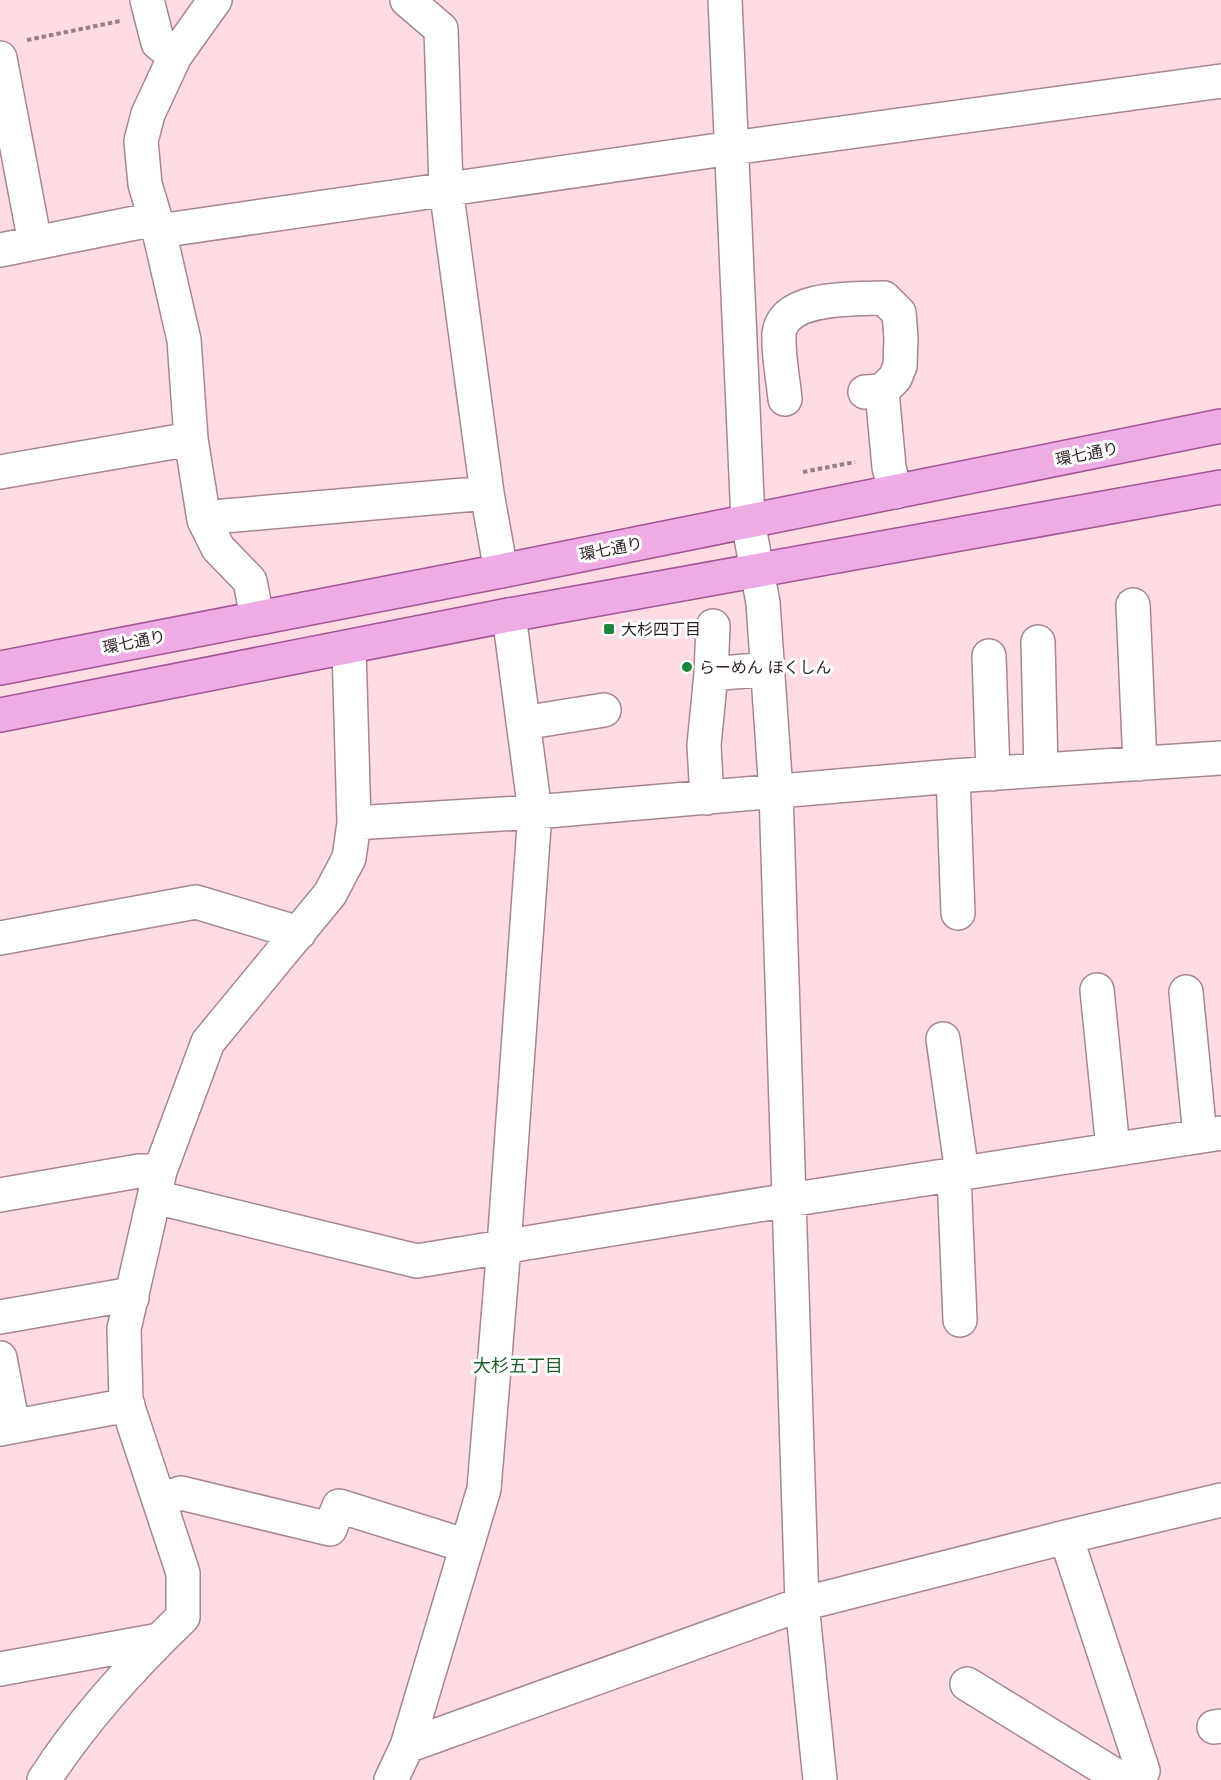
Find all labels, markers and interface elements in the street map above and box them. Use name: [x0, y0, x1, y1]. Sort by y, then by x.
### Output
street label: 環七通り: [1054, 440, 1120, 468]
street label: 環七通り: [578, 535, 644, 563]
place label: 大杉四丁目: [621, 621, 701, 638]
marker: 大杉四丁目: [602, 622, 616, 636]
street label: 環七通り: [101, 628, 167, 656]
place label: らーめん ほくしん: [699, 659, 831, 676]
marker: らーめん ほくしん: [680, 660, 694, 674]
district label: 大杉五丁目: [473, 1356, 563, 1376]

